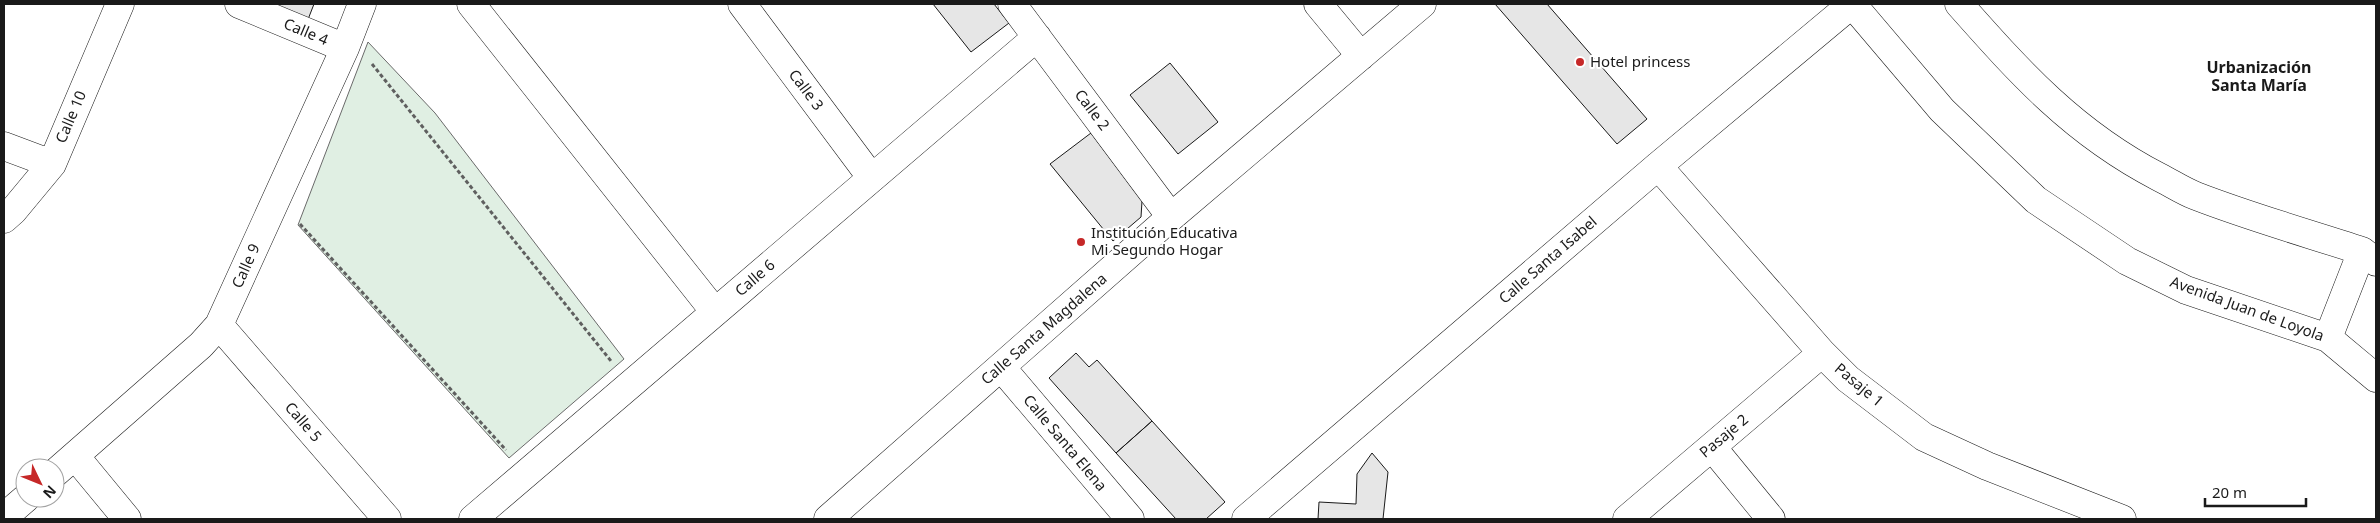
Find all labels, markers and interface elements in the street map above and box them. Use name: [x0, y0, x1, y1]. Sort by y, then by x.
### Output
street label: Calle 4: [281, 13, 332, 50]
place label: Hotel princess: [1590, 51, 1690, 71]
marker: Hotel princess: [1574, 56, 1586, 68]
district label: Urbanización Santa María: [2206, 56, 2312, 96]
street label: Calle 3: [785, 65, 829, 114]
street label: Calle 2: [1071, 85, 1115, 134]
street label: Calle 10: [50, 87, 90, 146]
street label: Calle Santa Isabel: [1494, 211, 1601, 307]
place label: Institución Educativa Mi Segundo Hogar: [1091, 222, 1238, 259]
marker: Institución Educativa Mi Segundo Hogar: [1075, 236, 1087, 248]
street label: Calle 9: [226, 240, 264, 291]
street label: Calle 6: [730, 254, 778, 300]
street label: Calle Santa Magdalena: [976, 268, 1110, 388]
street label: Avenida Juan de Loyola: [2168, 271, 2327, 345]
street label: Pasaje 1: [1831, 358, 1888, 411]
street label: Calle Santa Elena: [1020, 390, 1112, 495]
street label: Calle 5: [281, 397, 327, 445]
street label: Pasaje 2: [1695, 409, 1752, 462]
north arrow: [15, 458, 65, 508]
scale bar: [2205, 476, 2306, 508]
text: N: [39, 482, 61, 503]
text: 20 m: [2212, 482, 2247, 502]

